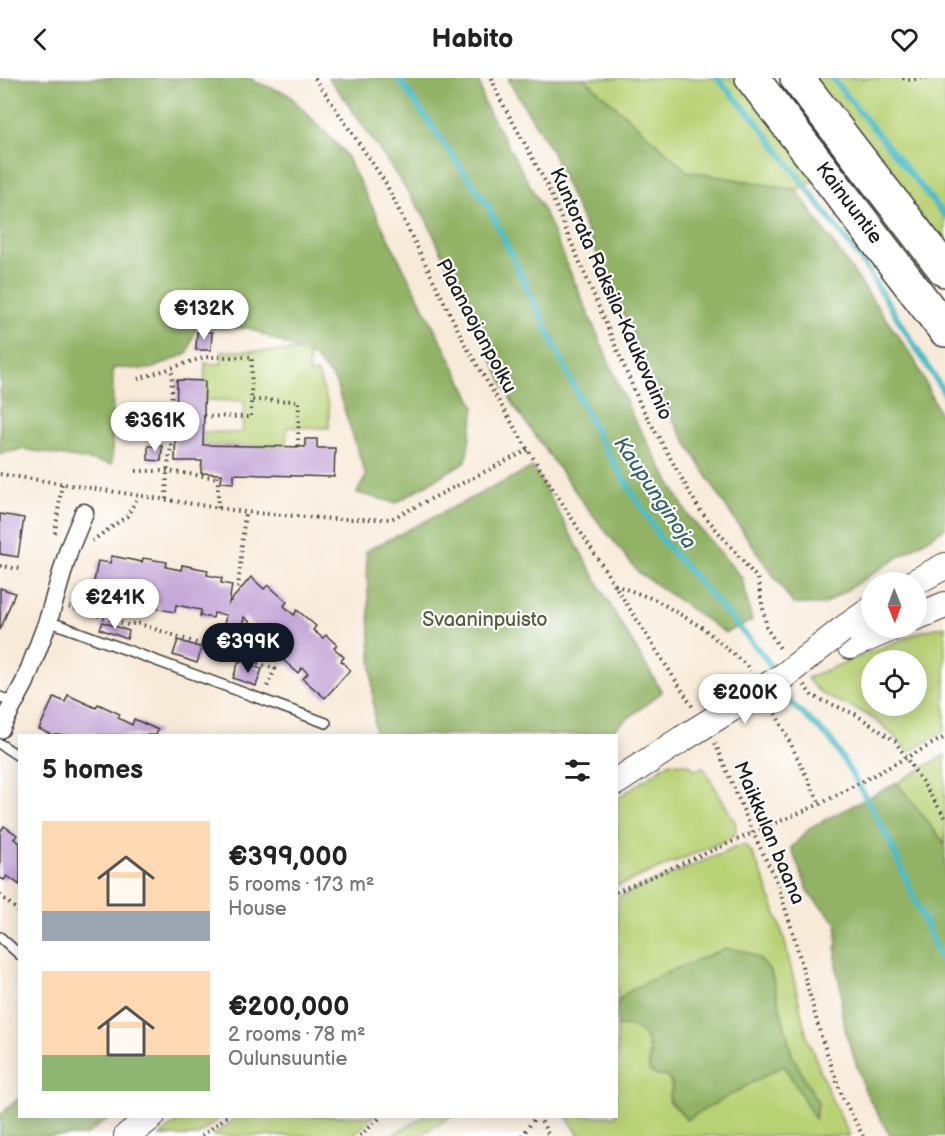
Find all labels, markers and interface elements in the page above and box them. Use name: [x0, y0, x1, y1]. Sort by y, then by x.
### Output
icon: back: [24, 23, 57, 56]
text: Habito: [432, 23, 513, 55]
icon: heart: [888, 23, 921, 56]
street label: Kainuuntie: [810, 157, 888, 249]
street label: Kuntorata Raksila-Kaukovainio: [544, 164, 678, 424]
street label: Plaanaojanpolku: [430, 255, 522, 397]
pin: €132K: [162, 290, 246, 341]
text: €132K: [174, 297, 234, 321]
pin: €361K: [113, 402, 197, 453]
text: €361K: [125, 409, 185, 433]
water label: Kaupunginoja: [608, 432, 702, 554]
north arrow: [861, 572, 927, 638]
map controls: [861, 572, 927, 716]
pin: €241K: [73, 579, 157, 630]
text: €241K: [85, 586, 145, 610]
park label: Svaaninpuisto: [422, 608, 548, 632]
pin: €399K: [206, 623, 290, 674]
text: €399K: [216, 630, 280, 654]
button: locate: [861, 650, 927, 716]
pin: €200K: [703, 674, 787, 725]
text: €200K: [712, 681, 778, 705]
icon: filters: [561, 754, 594, 787]
text: 5 homes: [42, 755, 143, 786]
street label: Maikkulan baana: [728, 758, 810, 908]
text: €399,000: [228, 842, 348, 873]
icon: home: [90, 845, 162, 917]
text: 5 rooms · 173 m²: [228, 873, 374, 897]
text: House: [228, 897, 287, 921]
text: €200,000: [228, 992, 349, 1023]
icon: home: [90, 995, 162, 1067]
text: 2 rooms · 78 m²: [228, 1023, 366, 1047]
text: Oulunsuuntie: [228, 1047, 347, 1071]

